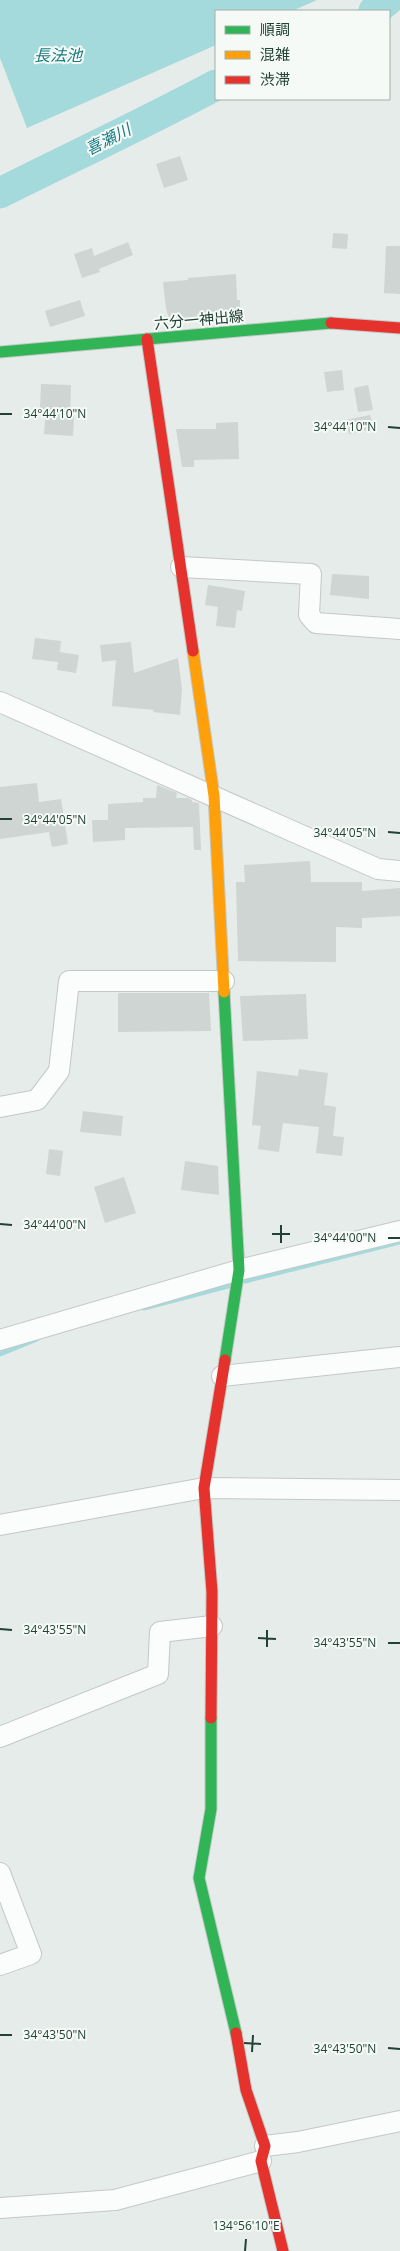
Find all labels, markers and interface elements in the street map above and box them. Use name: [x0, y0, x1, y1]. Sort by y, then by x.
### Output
legend: [215, 10, 390, 100]
text: 順調: [260, 19, 290, 39]
water label: 長法池: [34, 44, 84, 66]
text: 混雑: [260, 44, 290, 64]
text: 渋滞: [260, 69, 290, 89]
water label: 喜瀬川: [82, 117, 136, 160]
street label: 六分一神出線: [153, 305, 245, 333]
text: 34°44'10"N: [24, 405, 86, 422]
text: 34°44'10"N: [314, 418, 376, 435]
text: 34°44'05"N: [24, 811, 86, 828]
text: 34°44'05"N: [314, 824, 376, 841]
text: 34°44'00"N: [24, 1216, 86, 1233]
text: 34°44'00"N: [314, 1229, 376, 1246]
text: 34°43'55"N: [24, 1621, 86, 1638]
text: 34°43'55"N: [314, 1634, 376, 1651]
text: 34°43'50"N: [24, 2026, 86, 2043]
text: 34°43'50"N: [314, 2040, 376, 2057]
text: 134°56'10"E: [212, 2217, 280, 2234]

